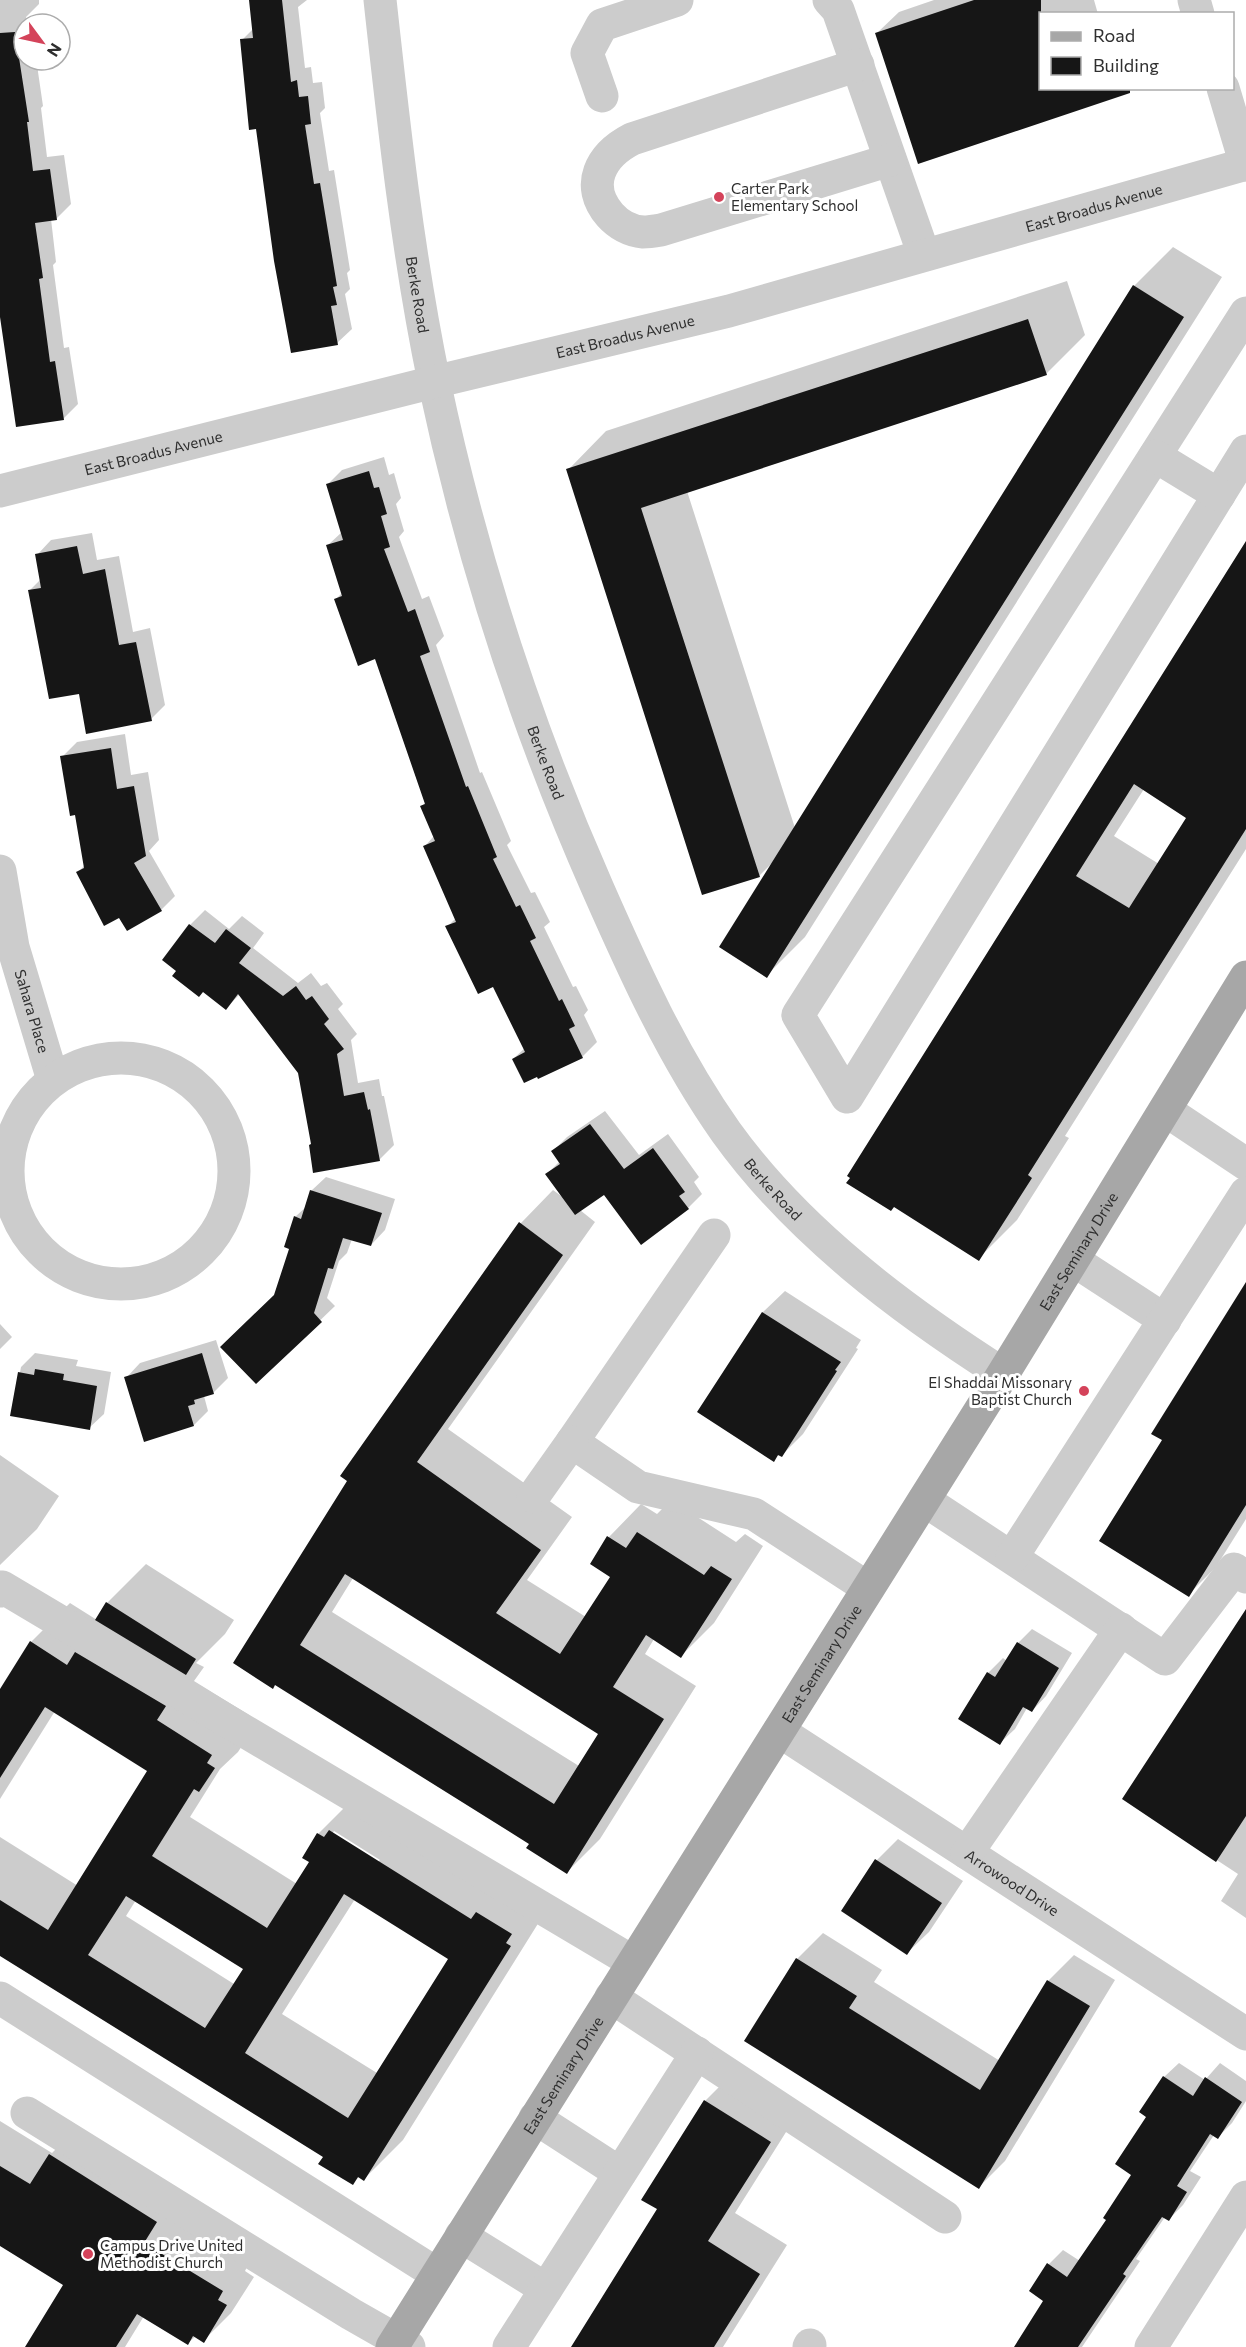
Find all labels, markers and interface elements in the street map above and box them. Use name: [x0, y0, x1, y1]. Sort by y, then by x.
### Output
north arrow: [12, 12, 72, 72]
legend: [1039, 12, 1234, 90]
text: Road: [1093, 24, 1135, 46]
text: N: [44, 40, 66, 61]
text: Building: [1093, 54, 1159, 76]
place label: Carter Park Elementary School: [731, 179, 858, 214]
street label: East Broadus Avenue: [1023, 179, 1164, 235]
marker: Carter Park Elementary School: [712, 190, 726, 204]
street label: Berke Road: [403, 255, 433, 334]
street label: East Broadus Avenue: [554, 311, 696, 361]
street label: East Broadus Avenue: [82, 427, 224, 478]
street label: Berke Road: [524, 723, 568, 802]
street label: Sahara Place: [11, 967, 53, 1055]
street label: Berke Road: [741, 1155, 806, 1224]
street label: East Seminary Drive: [1035, 1189, 1121, 1314]
place label: El Shaddai Missonary Baptist Church: [928, 1373, 1072, 1408]
marker: El Shaddai Missonary Baptist Church: [1077, 1384, 1091, 1398]
street label: East Seminary Drive: [777, 1601, 865, 1726]
street label: Arrowood Drive: [962, 1845, 1063, 1919]
street label: East Seminary Drive: [519, 2013, 606, 2137]
place label: Campus Drive United Methodist Church: [100, 2236, 243, 2271]
marker: Campus Drive United Methodist Church: [81, 2247, 95, 2261]

